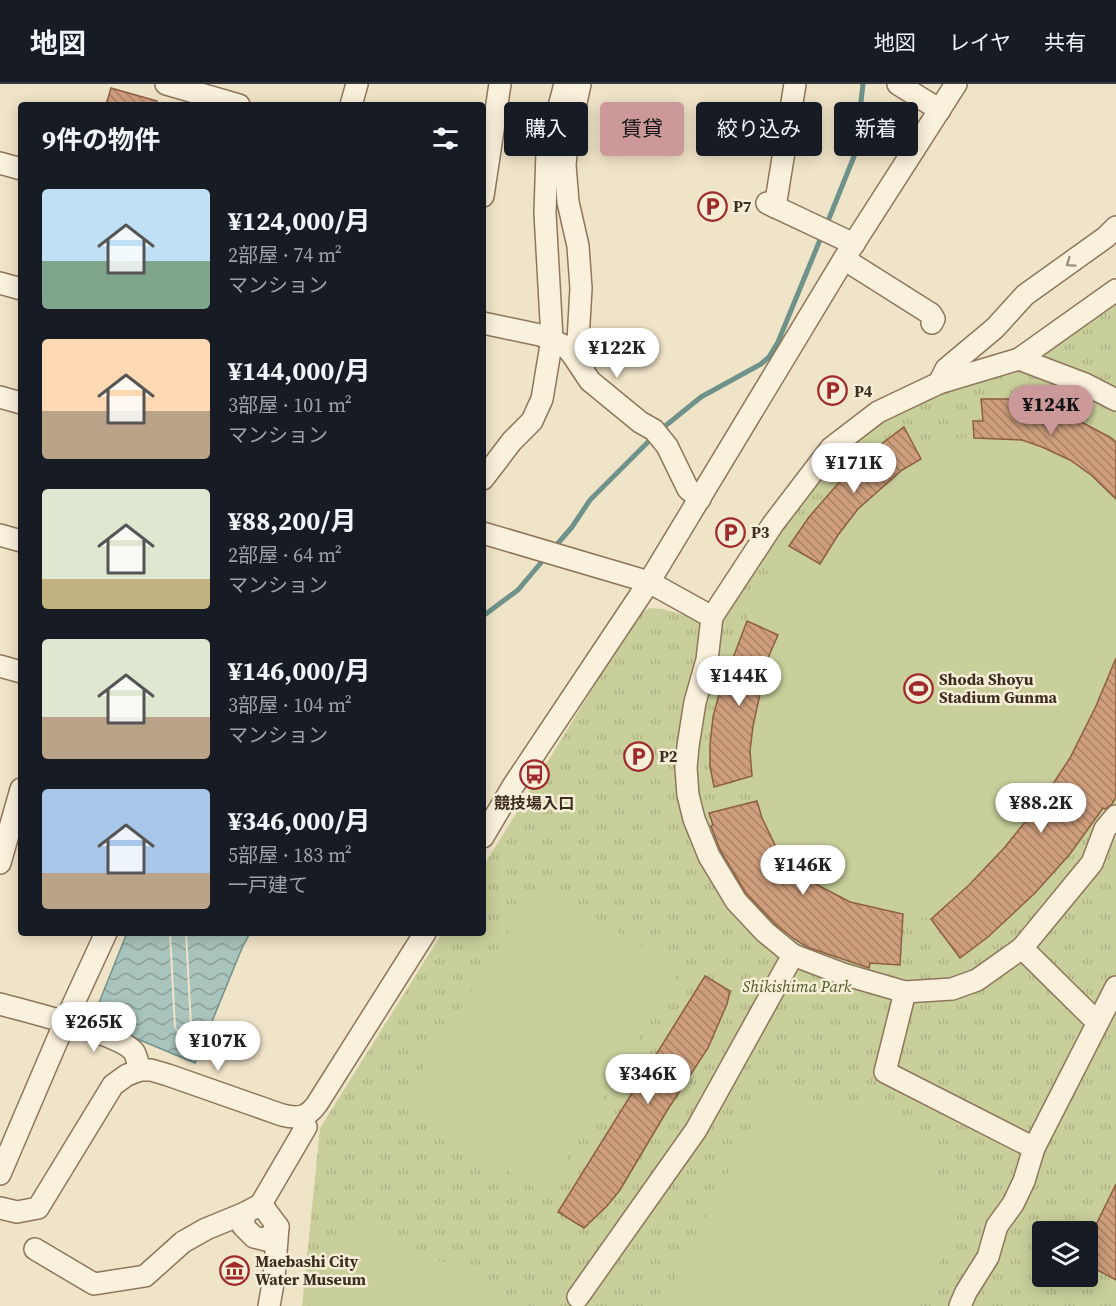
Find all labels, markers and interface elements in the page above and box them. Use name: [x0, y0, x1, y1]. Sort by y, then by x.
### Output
text: 地図: [30, 24, 86, 62]
text: 地図: [874, 28, 916, 57]
text: レイヤ: [949, 28, 1011, 57]
text: 共有: [1044, 28, 1086, 57]
chip: 購入: [504, 102, 588, 156]
chip: 賃貸: [600, 102, 684, 156]
chip: 絞り込み: [696, 102, 822, 156]
chip: 新着: [834, 102, 918, 156]
text: 9件の物件: [42, 122, 160, 158]
icon: filters: [429, 122, 462, 155]
parking icon: P7: [696, 190, 728, 222]
place label: P7: [733, 195, 752, 217]
text: ¥124,000/月: [228, 203, 371, 239]
icon: home: [90, 213, 162, 285]
text: 2部屋 · 74 m²: [228, 241, 342, 269]
one-way arrow: [1066, 256, 1077, 267]
text: マンション: [228, 271, 328, 299]
pin: ¥122K: [575, 328, 659, 379]
text: ¥122K: [588, 333, 646, 361]
text: ¥144,000/月: [228, 353, 371, 389]
icon: home: [90, 363, 162, 435]
parking icon: P4: [817, 375, 849, 407]
place label: P4: [854, 380, 873, 402]
pin: ¥124K: [1009, 385, 1093, 436]
text: ¥124K: [1022, 390, 1080, 418]
text: 3部屋 · 101 m²: [228, 391, 352, 419]
text: マンション: [228, 421, 328, 449]
pin: ¥171K: [812, 443, 896, 494]
text: ¥171K: [825, 448, 883, 476]
text: ¥88,200/月: [228, 503, 356, 539]
icon: home: [90, 513, 162, 585]
parking icon: P3: [714, 516, 746, 548]
place label: P3: [751, 521, 770, 543]
text: 2部屋 · 64 m²: [228, 541, 342, 569]
text: マンション: [228, 571, 328, 599]
text: ¥146,000/月: [228, 653, 371, 689]
pin: ¥144K: [697, 656, 781, 707]
text: ¥144K: [710, 661, 768, 689]
icon: home: [90, 663, 162, 735]
place label: Shoda Shoyu Stadium Gunma: [939, 668, 1058, 708]
sports icon: Shoda Shoyu Stadium Gunma: [902, 672, 934, 704]
text: 3部屋 · 104 m²: [228, 691, 352, 719]
text: マンション: [228, 721, 328, 749]
parking icon: P2: [622, 740, 654, 772]
place label: P2: [659, 745, 678, 767]
bus stop icon: 競技場入口: [518, 759, 550, 791]
pin: ¥88.2K: [992, 783, 1090, 834]
text: ¥88.2K: [1009, 788, 1073, 816]
place label: 競技場入口: [494, 792, 574, 814]
text: ¥346,000/月: [228, 803, 371, 839]
icon: home: [90, 813, 162, 885]
text: 5部屋 · 183 m²: [228, 841, 352, 869]
pin: ¥146K: [761, 845, 845, 896]
text: ¥146K: [774, 850, 832, 878]
text: 一戸建て: [228, 871, 308, 899]
park label: Shikishima Park: [743, 975, 852, 997]
pin: ¥265K: [52, 1002, 136, 1053]
text: ¥265K: [65, 1007, 123, 1035]
pin: ¥107K: [176, 1021, 260, 1072]
text: ¥107K: [189, 1026, 247, 1054]
pin: ¥346K: [606, 1054, 690, 1105]
text: ¥346K: [619, 1059, 677, 1087]
map controls: [1032, 1221, 1098, 1287]
button: layers: [1032, 1221, 1098, 1287]
place label: Maebashi City Water Museum: [255, 1250, 367, 1290]
museum icon: Maebashi City Water Museum: [218, 1254, 250, 1286]

